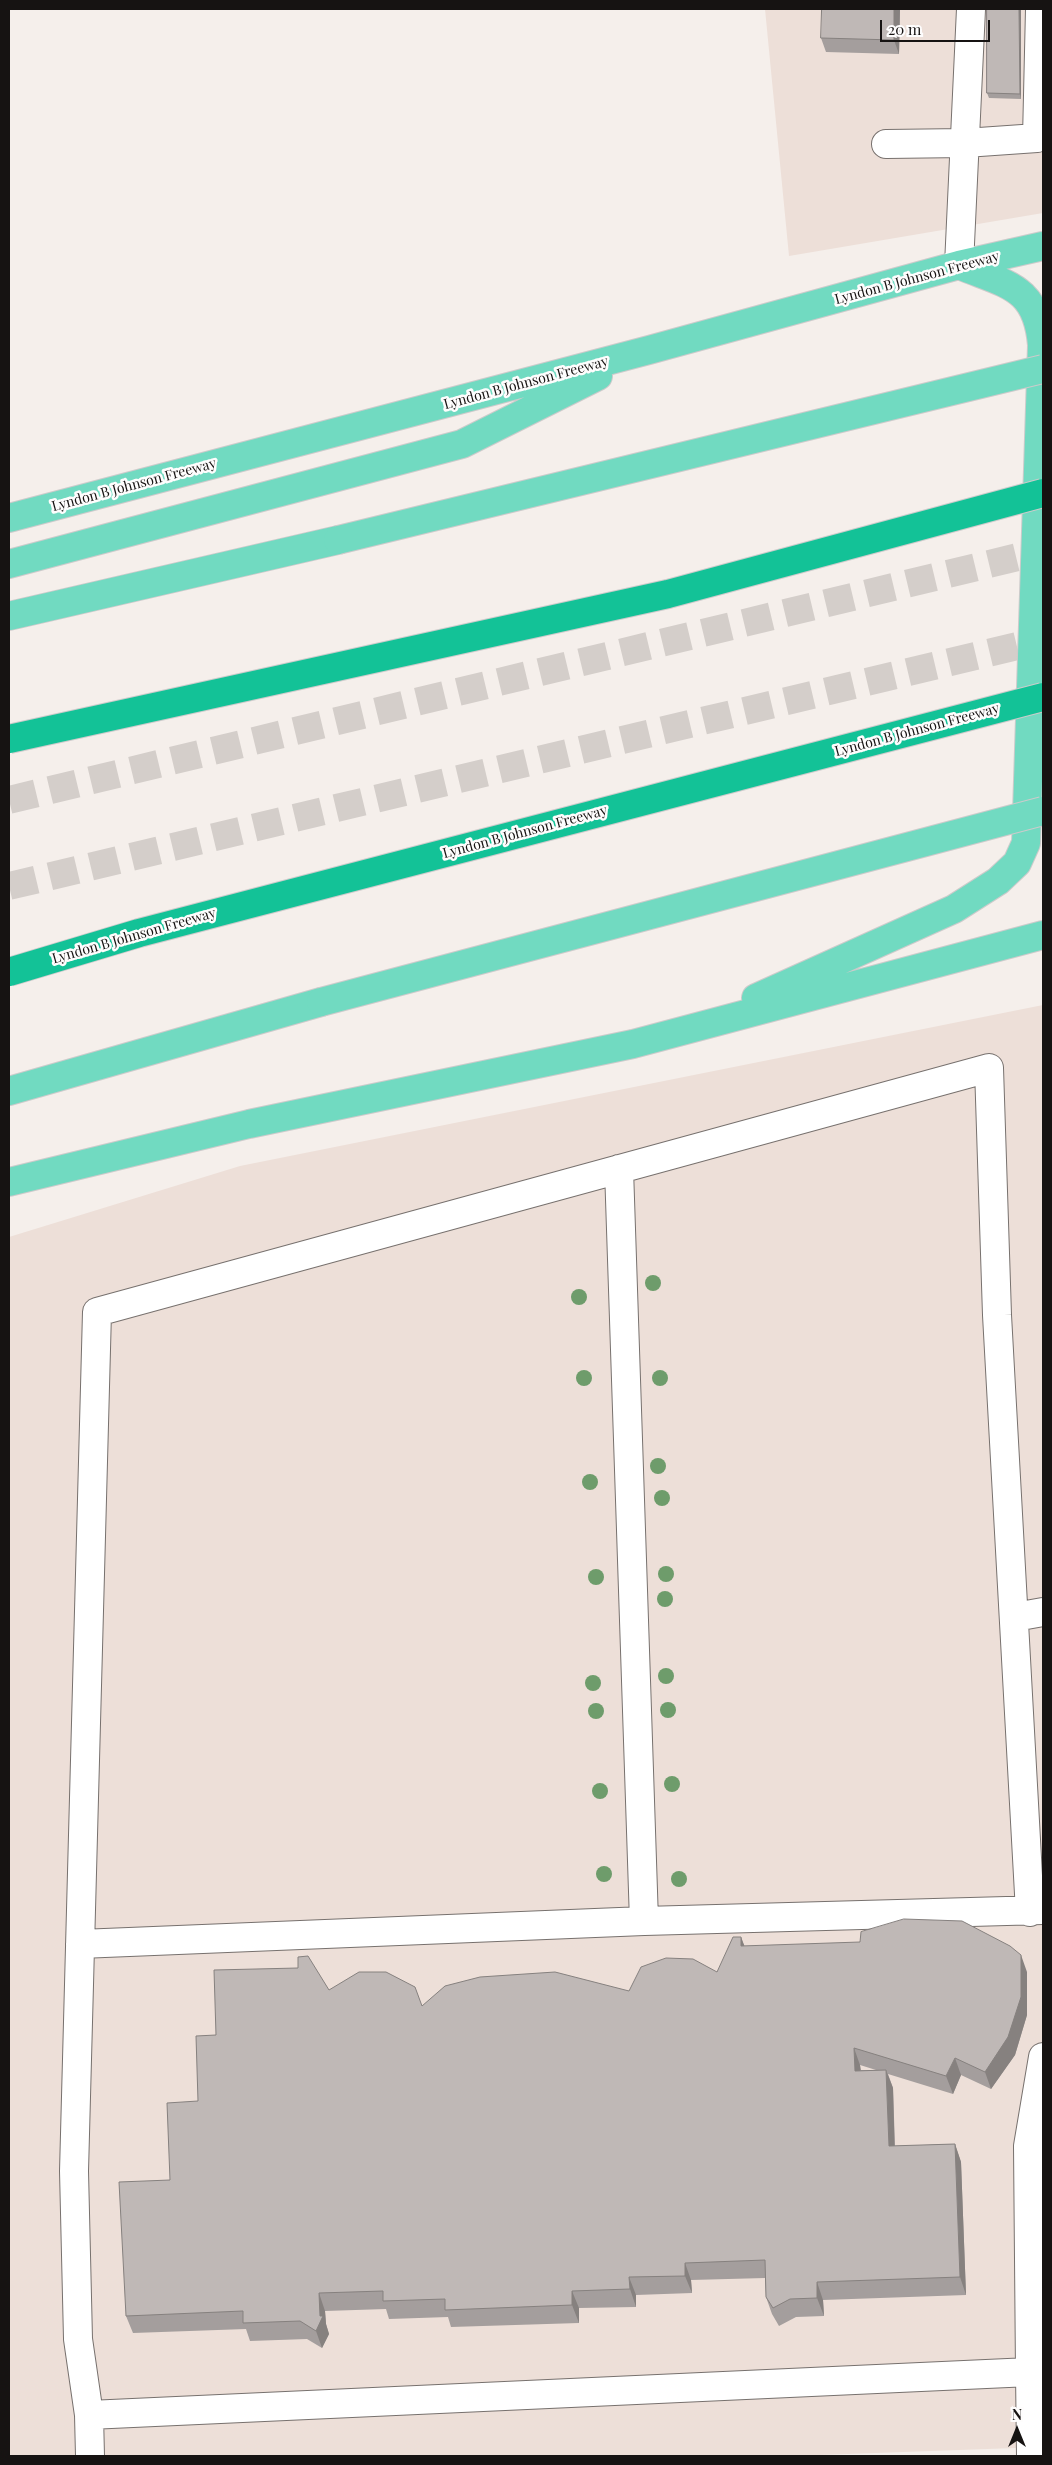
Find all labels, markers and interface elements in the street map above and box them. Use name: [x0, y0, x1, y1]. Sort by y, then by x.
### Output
scale bar: [882, 10, 992, 42]
text: 20 m: [888, 19, 921, 39]
street label: Lyndon B Johnson Freeway: [833, 248, 1001, 308]
street label: Lyndon B Johnson Freeway: [442, 353, 610, 413]
street label: Lyndon B Johnson Freeway: [50, 455, 218, 515]
street label: Lyndon B Johnson Freeway: [833, 700, 1001, 760]
street label: Lyndon B Johnson Freeway: [441, 802, 609, 862]
street label: Lyndon B Johnson Freeway: [50, 905, 218, 967]
north arrow: [992, 2405, 1042, 2455]
text: N: [1012, 2405, 1022, 2424]

